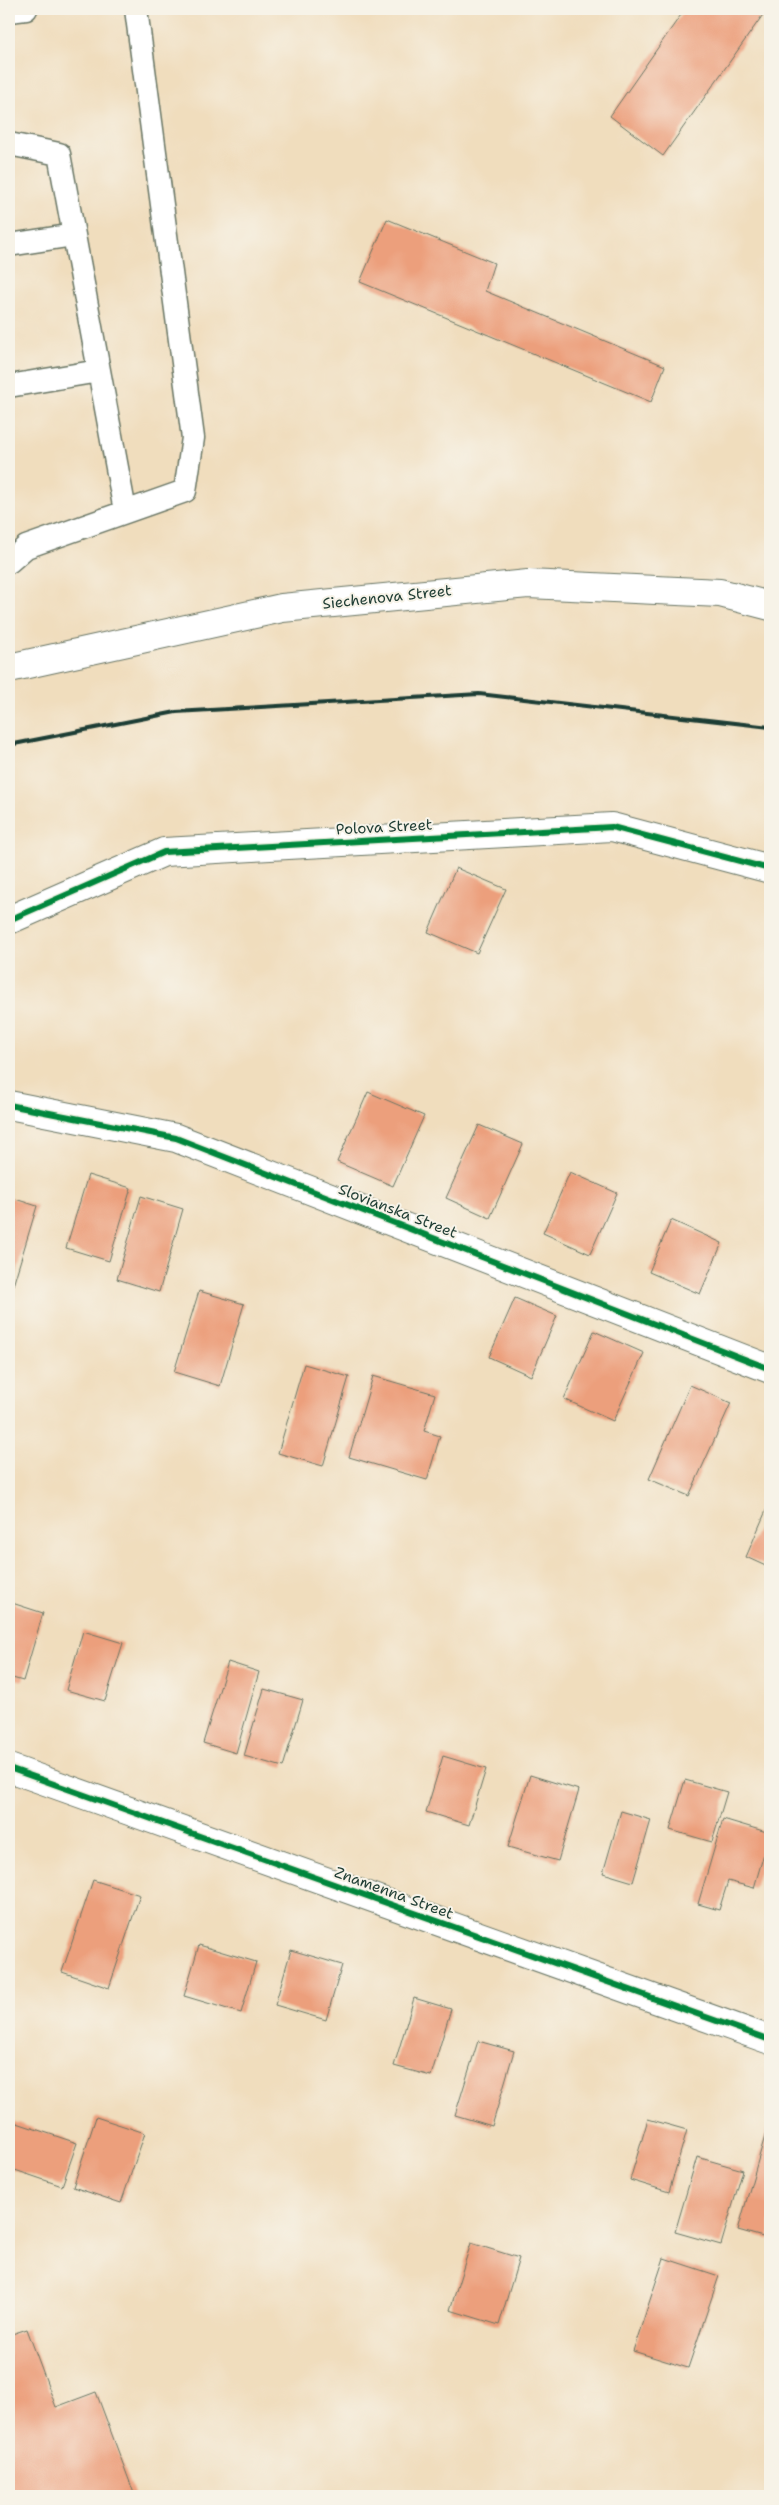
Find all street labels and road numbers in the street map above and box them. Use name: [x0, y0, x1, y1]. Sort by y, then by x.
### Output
street label: Siechenova Street: [321, 580, 453, 614]
street label: Polova Street: [335, 814, 433, 840]
street label: Slovianska Street: [336, 1179, 460, 1243]
street label: Znamenna Street: [332, 1862, 456, 1924]

